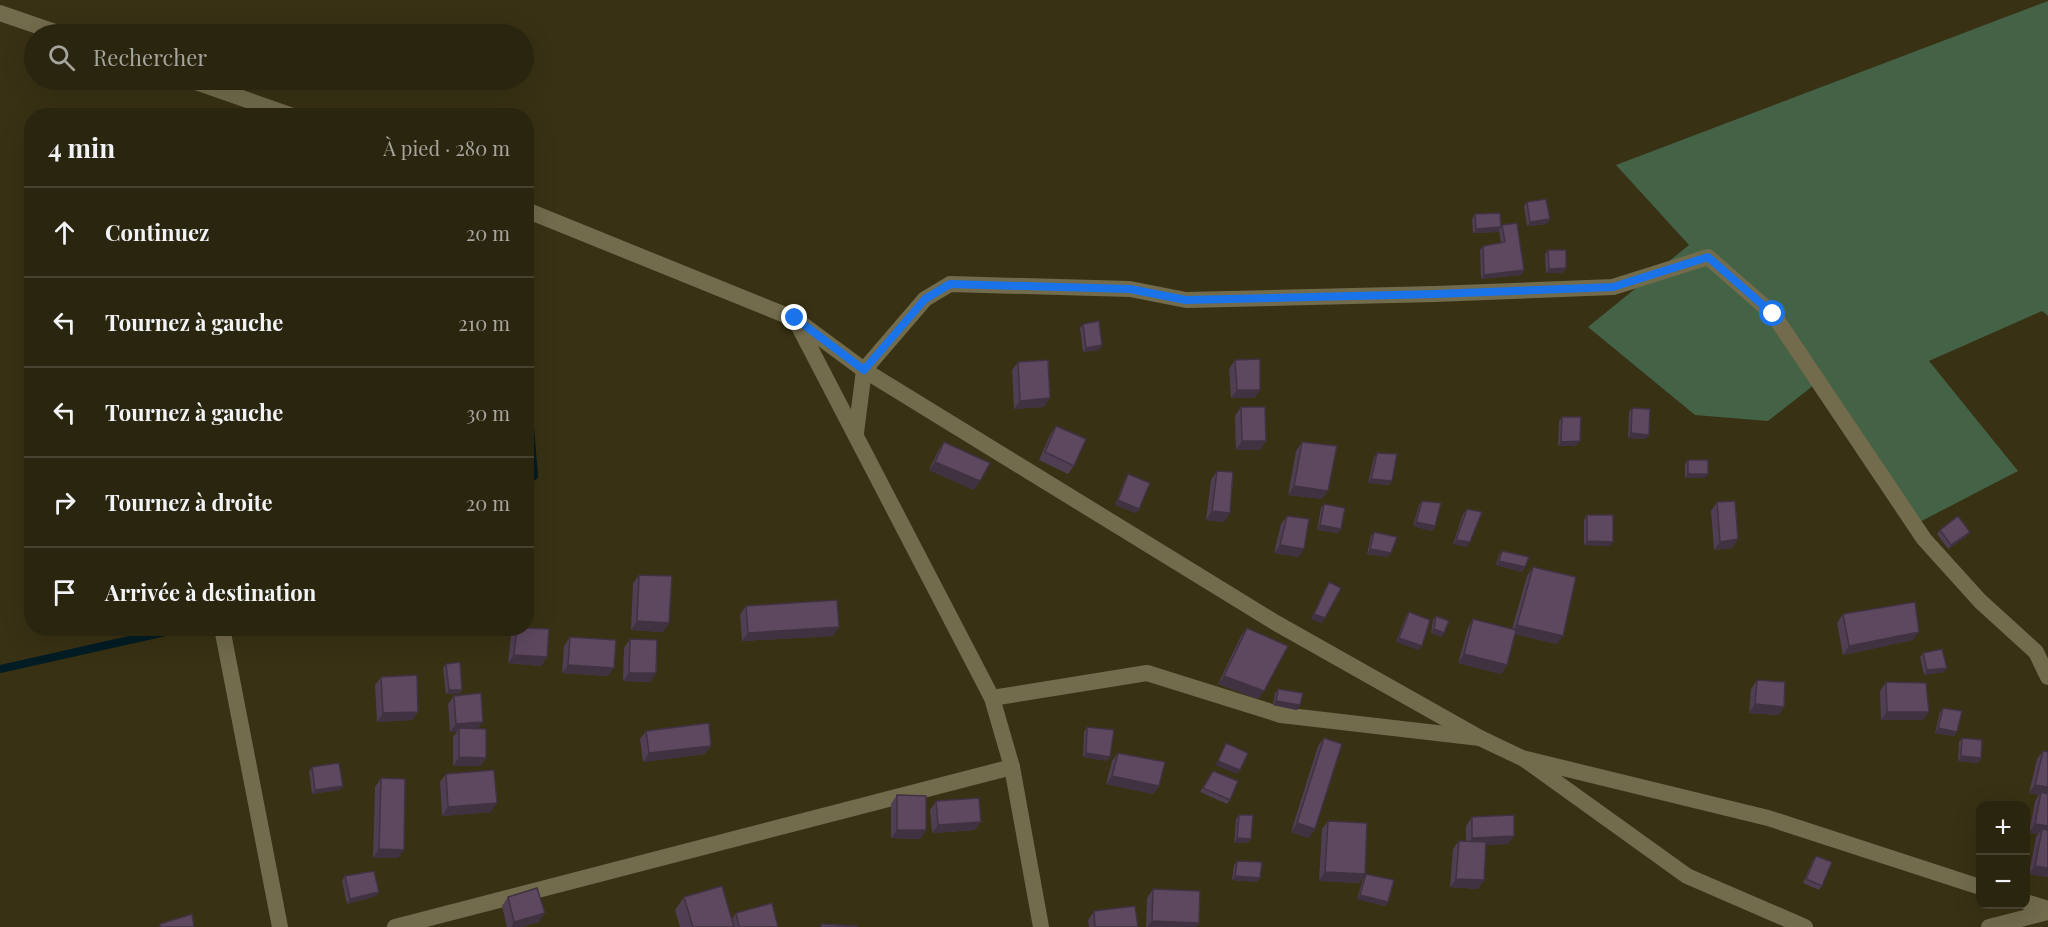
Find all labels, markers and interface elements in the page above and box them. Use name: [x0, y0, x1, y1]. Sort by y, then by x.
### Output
search box: [24, 24, 534, 90]
icon: search: [45, 41, 78, 74]
text: Rechercher: [93, 42, 207, 72]
text: 4 min: [48, 130, 115, 165]
text: À pied · 280 m: [383, 134, 510, 161]
icon: ahead: [48, 216, 81, 249]
text: Continuez: [105, 217, 209, 247]
text: 20 m: [466, 219, 510, 246]
route start: [1759, 300, 1785, 326]
route end: [781, 304, 807, 330]
icon: left: [48, 306, 81, 339]
text: Tournez à gauche: [105, 307, 283, 337]
text: 210 m: [458, 309, 510, 336]
icon: left: [48, 396, 81, 429]
text: Tournez à gauche: [105, 397, 283, 427]
text: 30 m: [466, 399, 510, 426]
icon: right: [48, 486, 81, 519]
text: Tournez à droite: [105, 487, 273, 517]
text: 20 m: [466, 489, 510, 516]
icon: arrive: [48, 576, 81, 609]
text: Arrivée à destination: [105, 577, 316, 607]
map controls: [1976, 801, 2030, 909]
button: +: [1976, 801, 2030, 855]
button: −: [1976, 855, 2030, 909]

